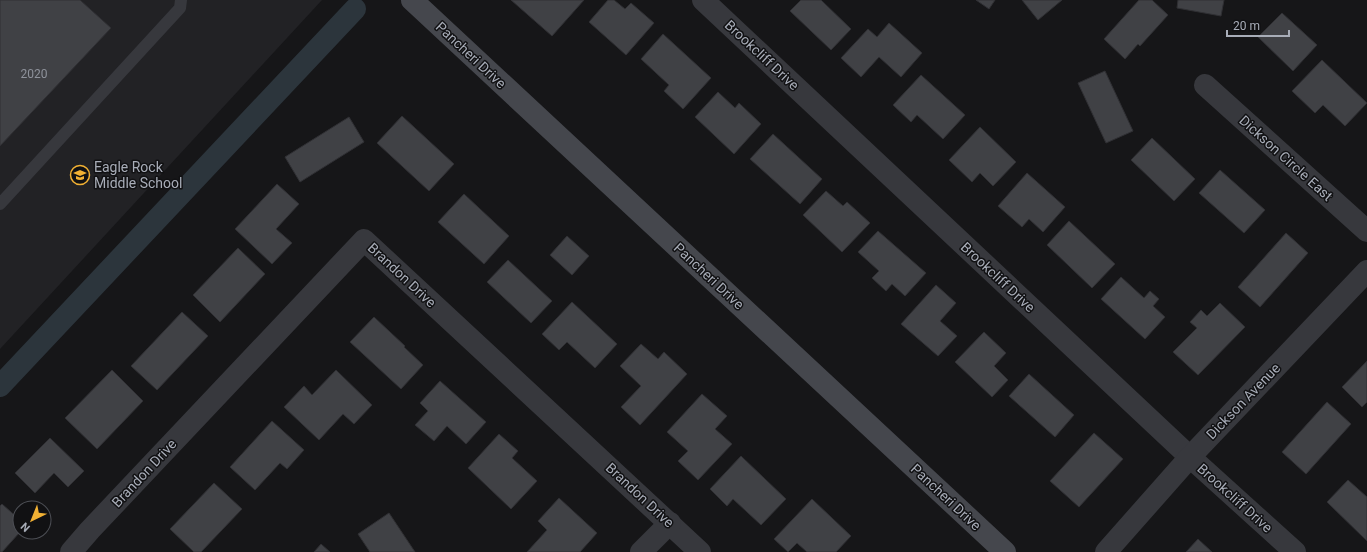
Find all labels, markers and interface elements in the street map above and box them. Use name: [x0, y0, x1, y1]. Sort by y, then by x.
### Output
scale bar: [1227, 12, 1289, 38]
street label: Brookcliff Drive: [722, 17, 802, 93]
street label: Pancheri Drive: [433, 19, 509, 91]
text: 20 m: [1233, 19, 1260, 33]
house number: 2020: [21, 67, 48, 81]
street label: Dickson Circle East: [1236, 112, 1336, 204]
place label: Eagle Rock Middle School: [94, 159, 182, 191]
school or university icon: Eagle Rock Middle School: [69, 164, 91, 186]
street label: Brandon Drive: [365, 239, 439, 311]
street label: Brookcliff Drive: [958, 239, 1038, 315]
street label: Pancheri Drive: [671, 240, 747, 312]
street label: Dickson Avenue: [1203, 360, 1283, 442]
street label: Brandon Drive: [108, 436, 180, 510]
street label: Brandon Drive: [603, 459, 677, 531]
street label: Brookcliff Drive: [1194, 460, 1276, 536]
street label: Pancheri Drive: [908, 461, 984, 533]
north arrow: [12, 500, 52, 540]
text: N: [18, 519, 33, 534]

